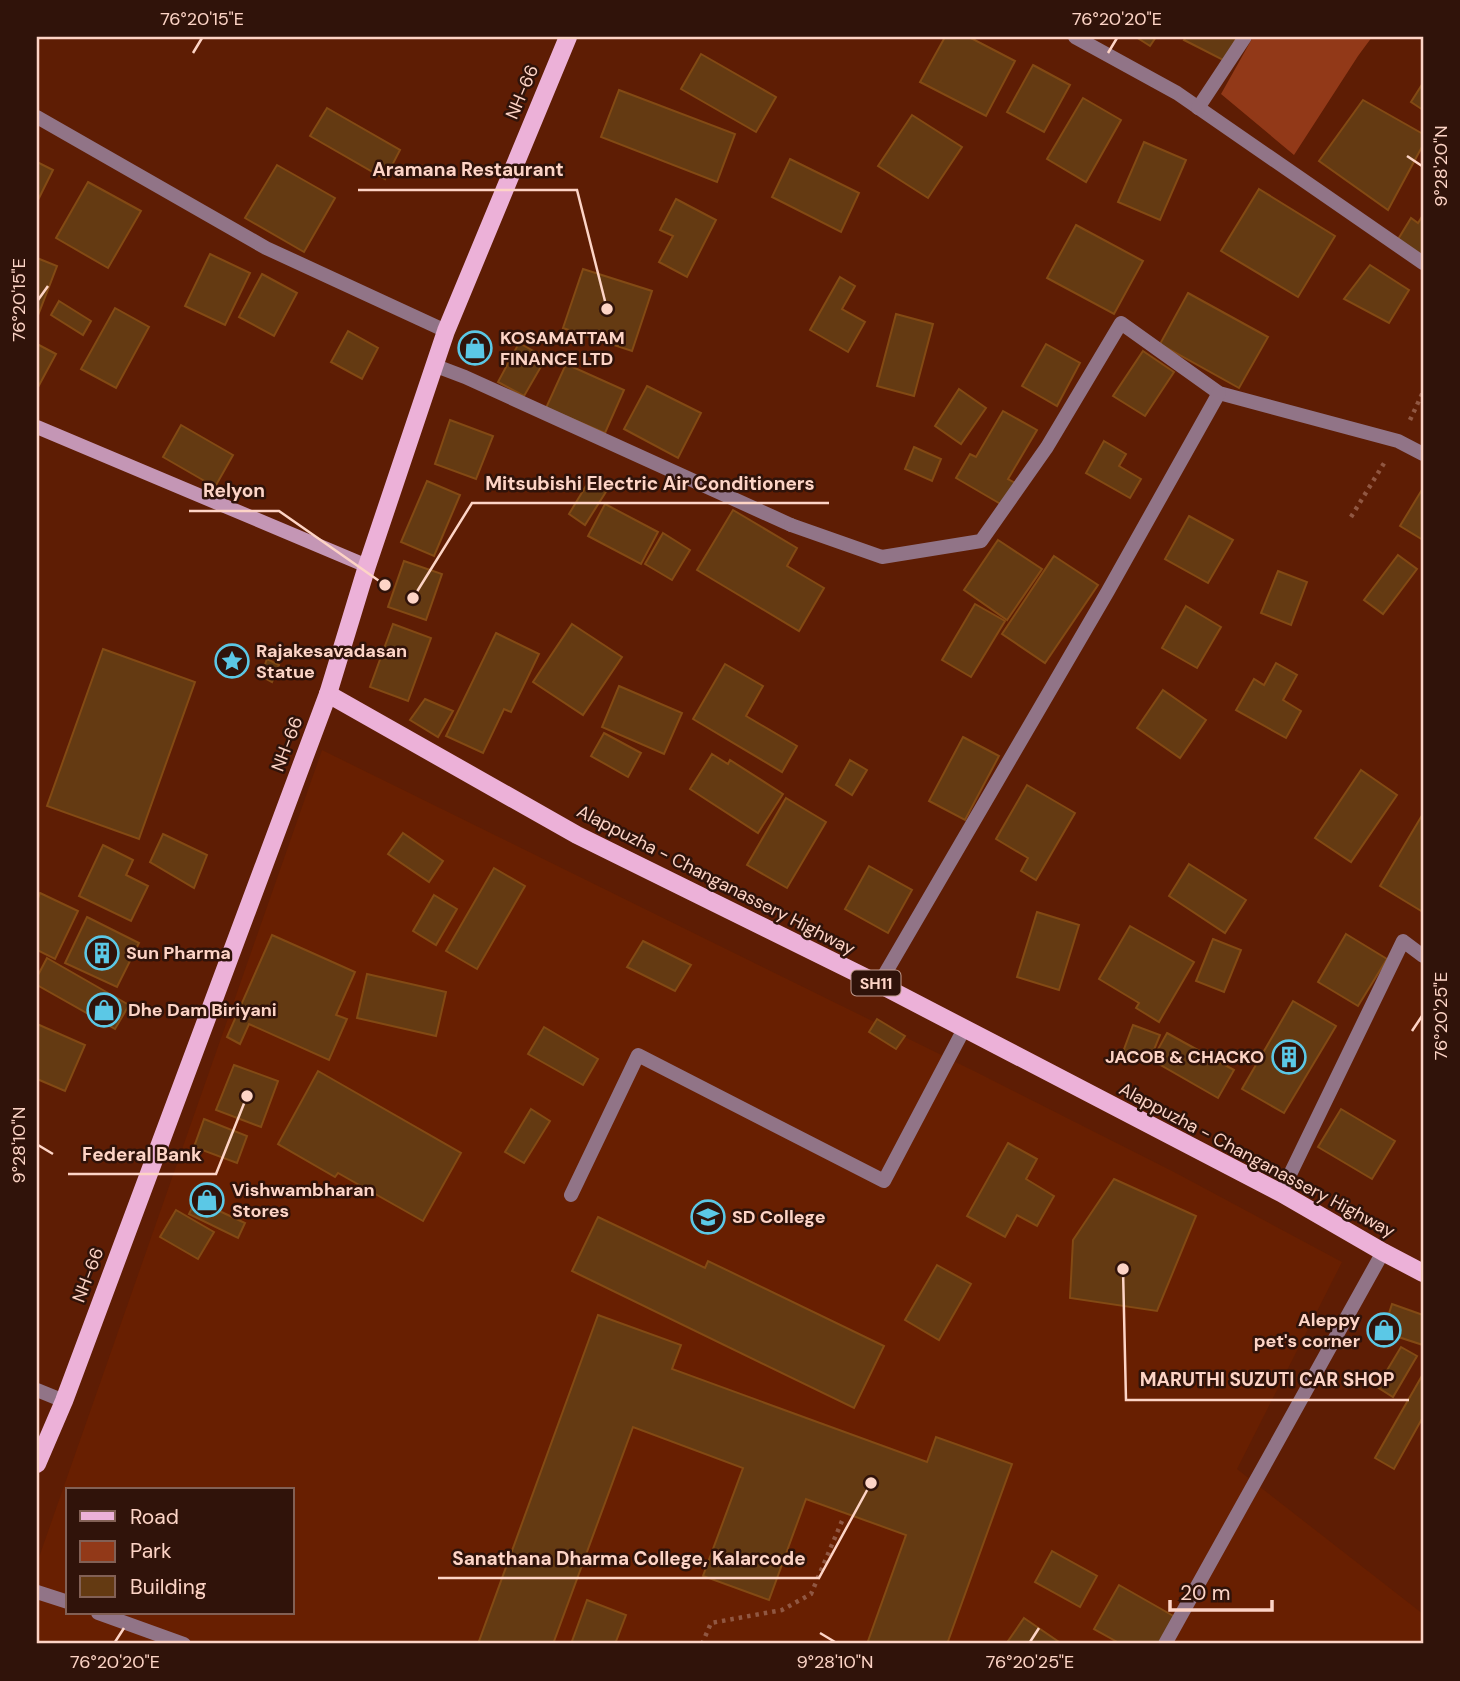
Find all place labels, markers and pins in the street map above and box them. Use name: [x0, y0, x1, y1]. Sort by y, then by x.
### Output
callout: Aramana Restaurant: [358, 150, 577, 190]
place label: KOSAMATTAM FINANCE LTD: [500, 326, 625, 371]
shop icon: KOSAMATTAM FINANCE LTD: [456, 329, 494, 367]
callout: Mitsubishi Electric Air Conditioners: [472, 463, 829, 503]
callout: Relyon: [189, 471, 279, 511]
place label: Rajakesavadasan Statue: [256, 639, 407, 684]
place icon: Rajakesavadasan Statue: [213, 642, 251, 680]
building icon: Sun Pharma: [83, 934, 121, 972]
place label: Sun Pharma: [126, 941, 231, 965]
shop icon: Dhe Dam Biriyani: [85, 991, 123, 1029]
place label: Dhe Dam Biriyani: [128, 998, 277, 1022]
building icon: JACOB & CHACKO: [1270, 1038, 1308, 1076]
place label: JACOB & CHACKO: [1105, 1045, 1264, 1069]
callout: Federal Bank: [68, 1134, 216, 1174]
place label: Vishwambharan Stores: [232, 1178, 375, 1223]
shop icon: Vishwambharan Stores: [188, 1181, 226, 1219]
school or university icon: SD College: [689, 1198, 727, 1236]
place label: SD College: [732, 1205, 826, 1229]
place label: Aleppy pet's corner: [1254, 1308, 1360, 1353]
shop icon: Aleppy pet's corner: [1365, 1311, 1403, 1349]
callout: MARUTHI SUZUTI CAR SHOP: [1126, 1360, 1409, 1400]
callout: Sanathana Dharma College, Kalarcode: [438, 1538, 819, 1578]

